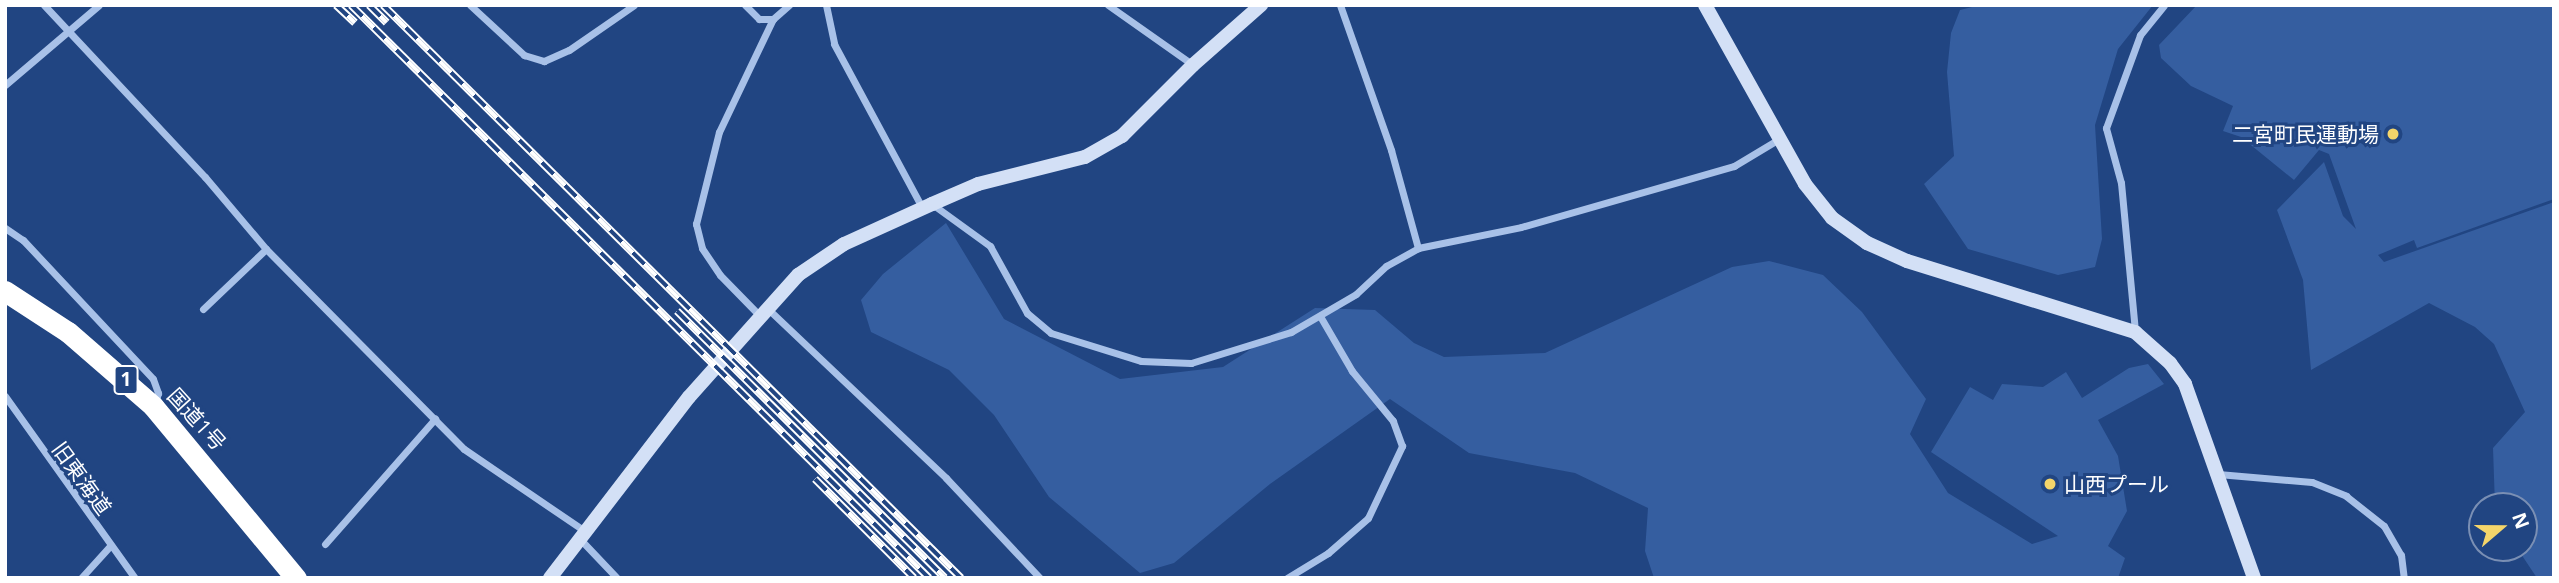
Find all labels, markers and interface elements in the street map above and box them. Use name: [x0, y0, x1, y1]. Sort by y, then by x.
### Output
place label: 二宮町民運動場: [2232, 121, 2379, 147]
marker: 二宮町民運動場: [2385, 126, 2401, 142]
road number: 1: [112, 364, 140, 396]
street label: 国道1号: [163, 383, 231, 455]
street label: 旧東海道: [47, 437, 117, 519]
place label: 山西プール: [2064, 471, 2169, 497]
marker: 山西プール: [2042, 476, 2058, 492]
north arrow: [2468, 492, 2538, 562]
text: N: [2506, 509, 2536, 532]

